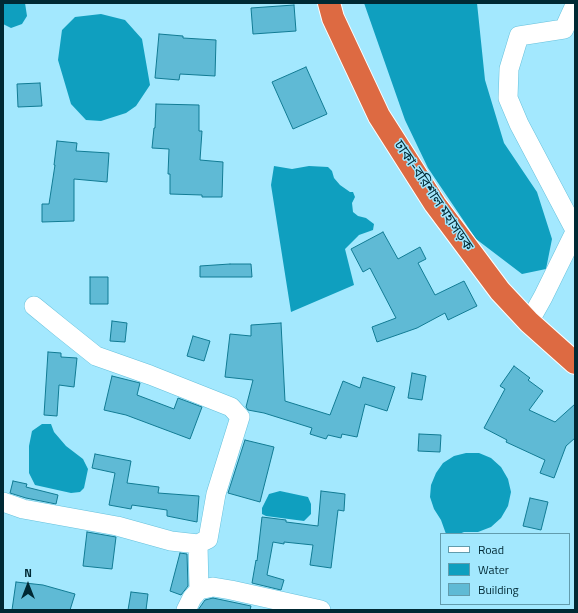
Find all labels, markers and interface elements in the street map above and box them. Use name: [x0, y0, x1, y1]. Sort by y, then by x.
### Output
street label: ঢাকা-বরিশাল মহাসড়ক: [390, 138, 476, 254]
legend: [440, 533, 570, 605]
text: Road: [478, 540, 504, 559]
text: Water: [478, 560, 509, 579]
north arrow: [8, 565, 48, 605]
text: N: [24, 565, 32, 581]
text: Building: [478, 580, 519, 599]

